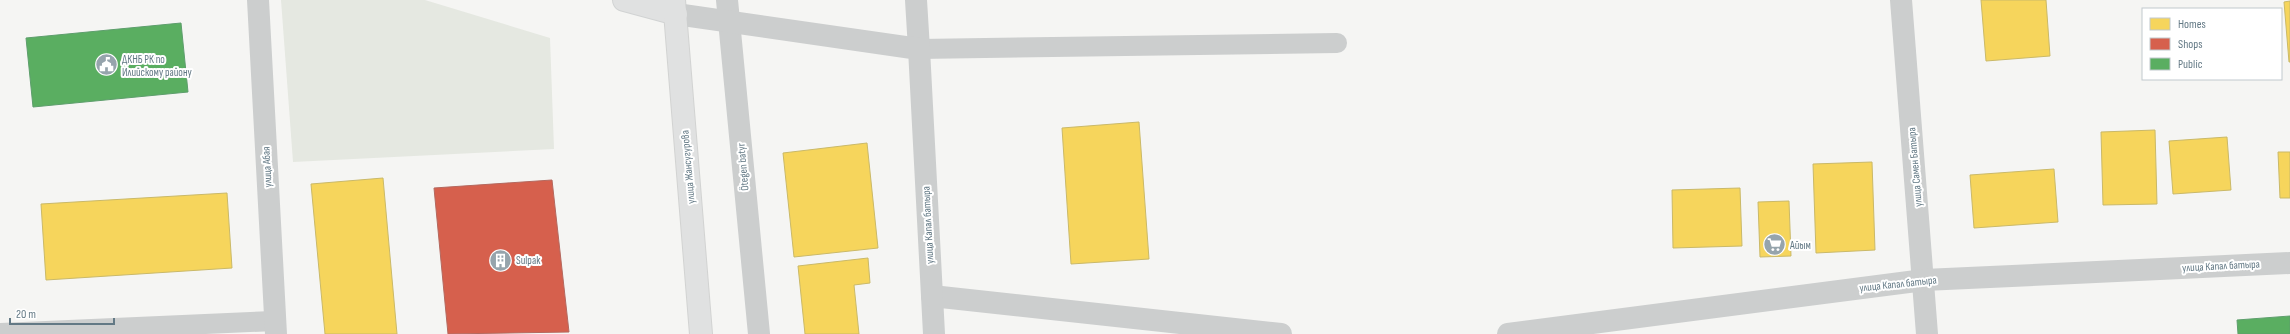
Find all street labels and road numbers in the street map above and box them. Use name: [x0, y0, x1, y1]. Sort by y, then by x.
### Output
street label: улица Самен Батыра: [1905, 127, 1925, 207]
street label: улица Жансугурова: [678, 130, 698, 204]
street label: Ötegen batyr: [734, 143, 752, 191]
street label: улица Абая: [259, 146, 275, 188]
street label: улица Капал батыра: [919, 186, 937, 264]
street label: улица Капал батыра: [2182, 257, 2260, 275]
street label: улица Капал батыра: [1859, 273, 1937, 295]

